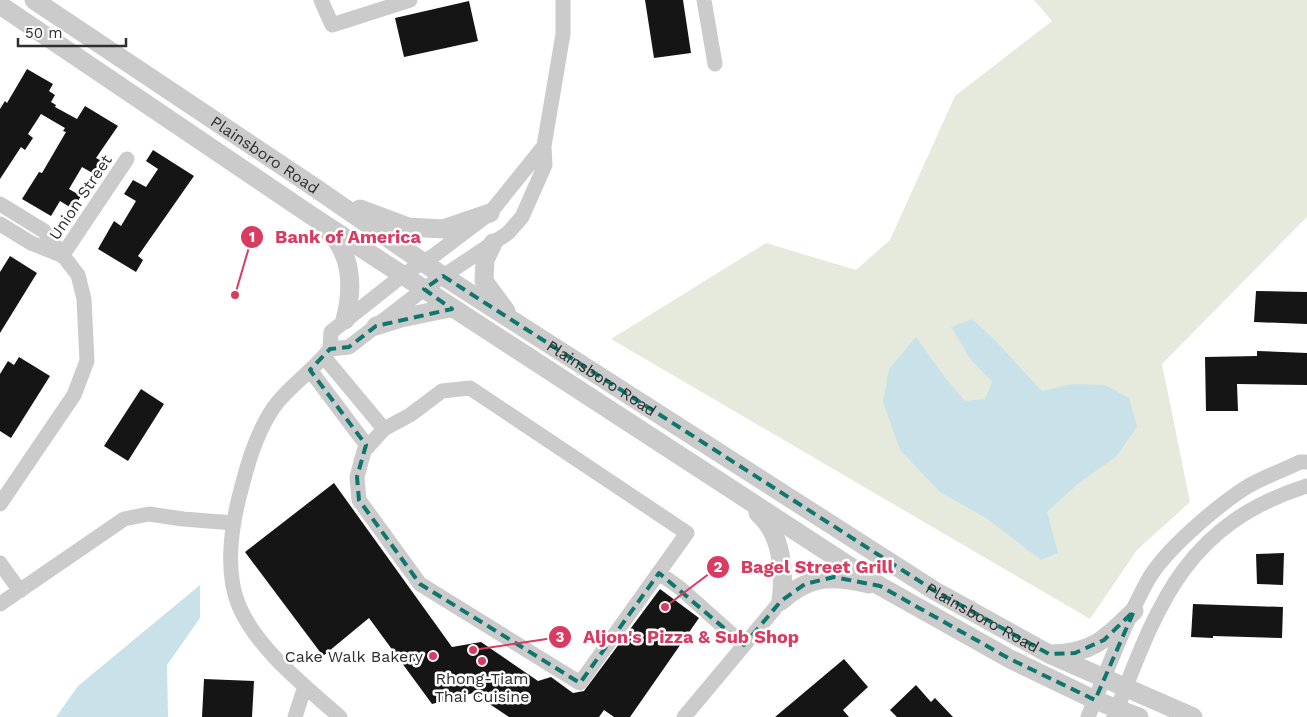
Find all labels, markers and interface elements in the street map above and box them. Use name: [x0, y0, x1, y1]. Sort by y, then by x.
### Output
scale bar: [18, 15, 125, 47]
text: 50 m: [25, 24, 62, 42]
street label: Plainsboro Road: [207, 112, 323, 198]
street label: Union Street: [45, 151, 116, 243]
callout: Bank of America: [240, 221, 431, 254]
text: Bank of America: [275, 226, 421, 247]
text: 1: [249, 228, 255, 246]
street label: Plainsboro Road: [543, 336, 660, 420]
callout: Bagel Street Grill: [706, 551, 904, 584]
text: Bagel Street Grill: [741, 556, 893, 577]
text: 2: [714, 558, 723, 576]
street label: Plainsboro Road: [922, 579, 1042, 657]
callout: Aljon's Pizza & Sub Shop: [548, 620, 809, 653]
text: Aljon's Pizza & Sub Shop: [583, 626, 799, 647]
text: 3: [556, 628, 565, 646]
place label: Cake Walk Bakery: [285, 647, 424, 666]
marker: Cake Walk Bakery: [427, 650, 439, 662]
marker: Rhong-Tiam Thai Cuisine: [476, 655, 488, 667]
place label: Rhong-Tiam Thai Cuisine: [435, 669, 529, 706]

